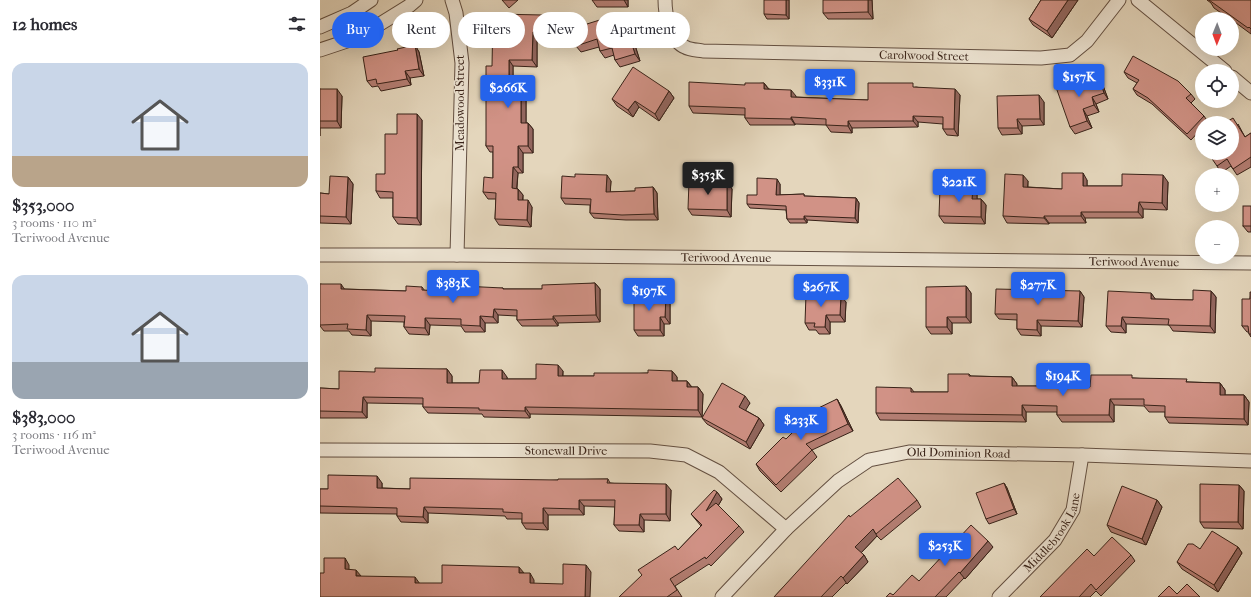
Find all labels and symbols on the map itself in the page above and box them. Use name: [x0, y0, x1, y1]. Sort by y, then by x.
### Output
north arrow: [1195, 12, 1239, 56]
street label: Carolwood Street: [879, 48, 970, 64]
street label: Meadowood Street: [453, 54, 467, 151]
pin: $157K: [1051, 64, 1107, 98]
pin: $331K: [802, 69, 858, 103]
pin: $266K: [480, 75, 536, 109]
pin: $353K: [680, 162, 736, 196]
pin: $221K: [931, 169, 987, 203]
street label: Teriwood Avenue: [681, 250, 771, 265]
street label: Teriwood Avenue: [1089, 254, 1179, 269]
pin: $383K: [425, 270, 481, 304]
pin: $277K: [1010, 272, 1066, 306]
pin: $267K: [793, 274, 849, 308]
pin: $197K: [621, 278, 677, 312]
pin: $194K: [1035, 363, 1091, 397]
pin: $233K: [773, 407, 829, 441]
street label: Stonewall Drive: [525, 444, 607, 458]
street label: Old Dominion Road: [907, 445, 1011, 461]
street label: Middlebrook Lane: [1020, 492, 1083, 575]
pin: $253K: [917, 533, 973, 567]

